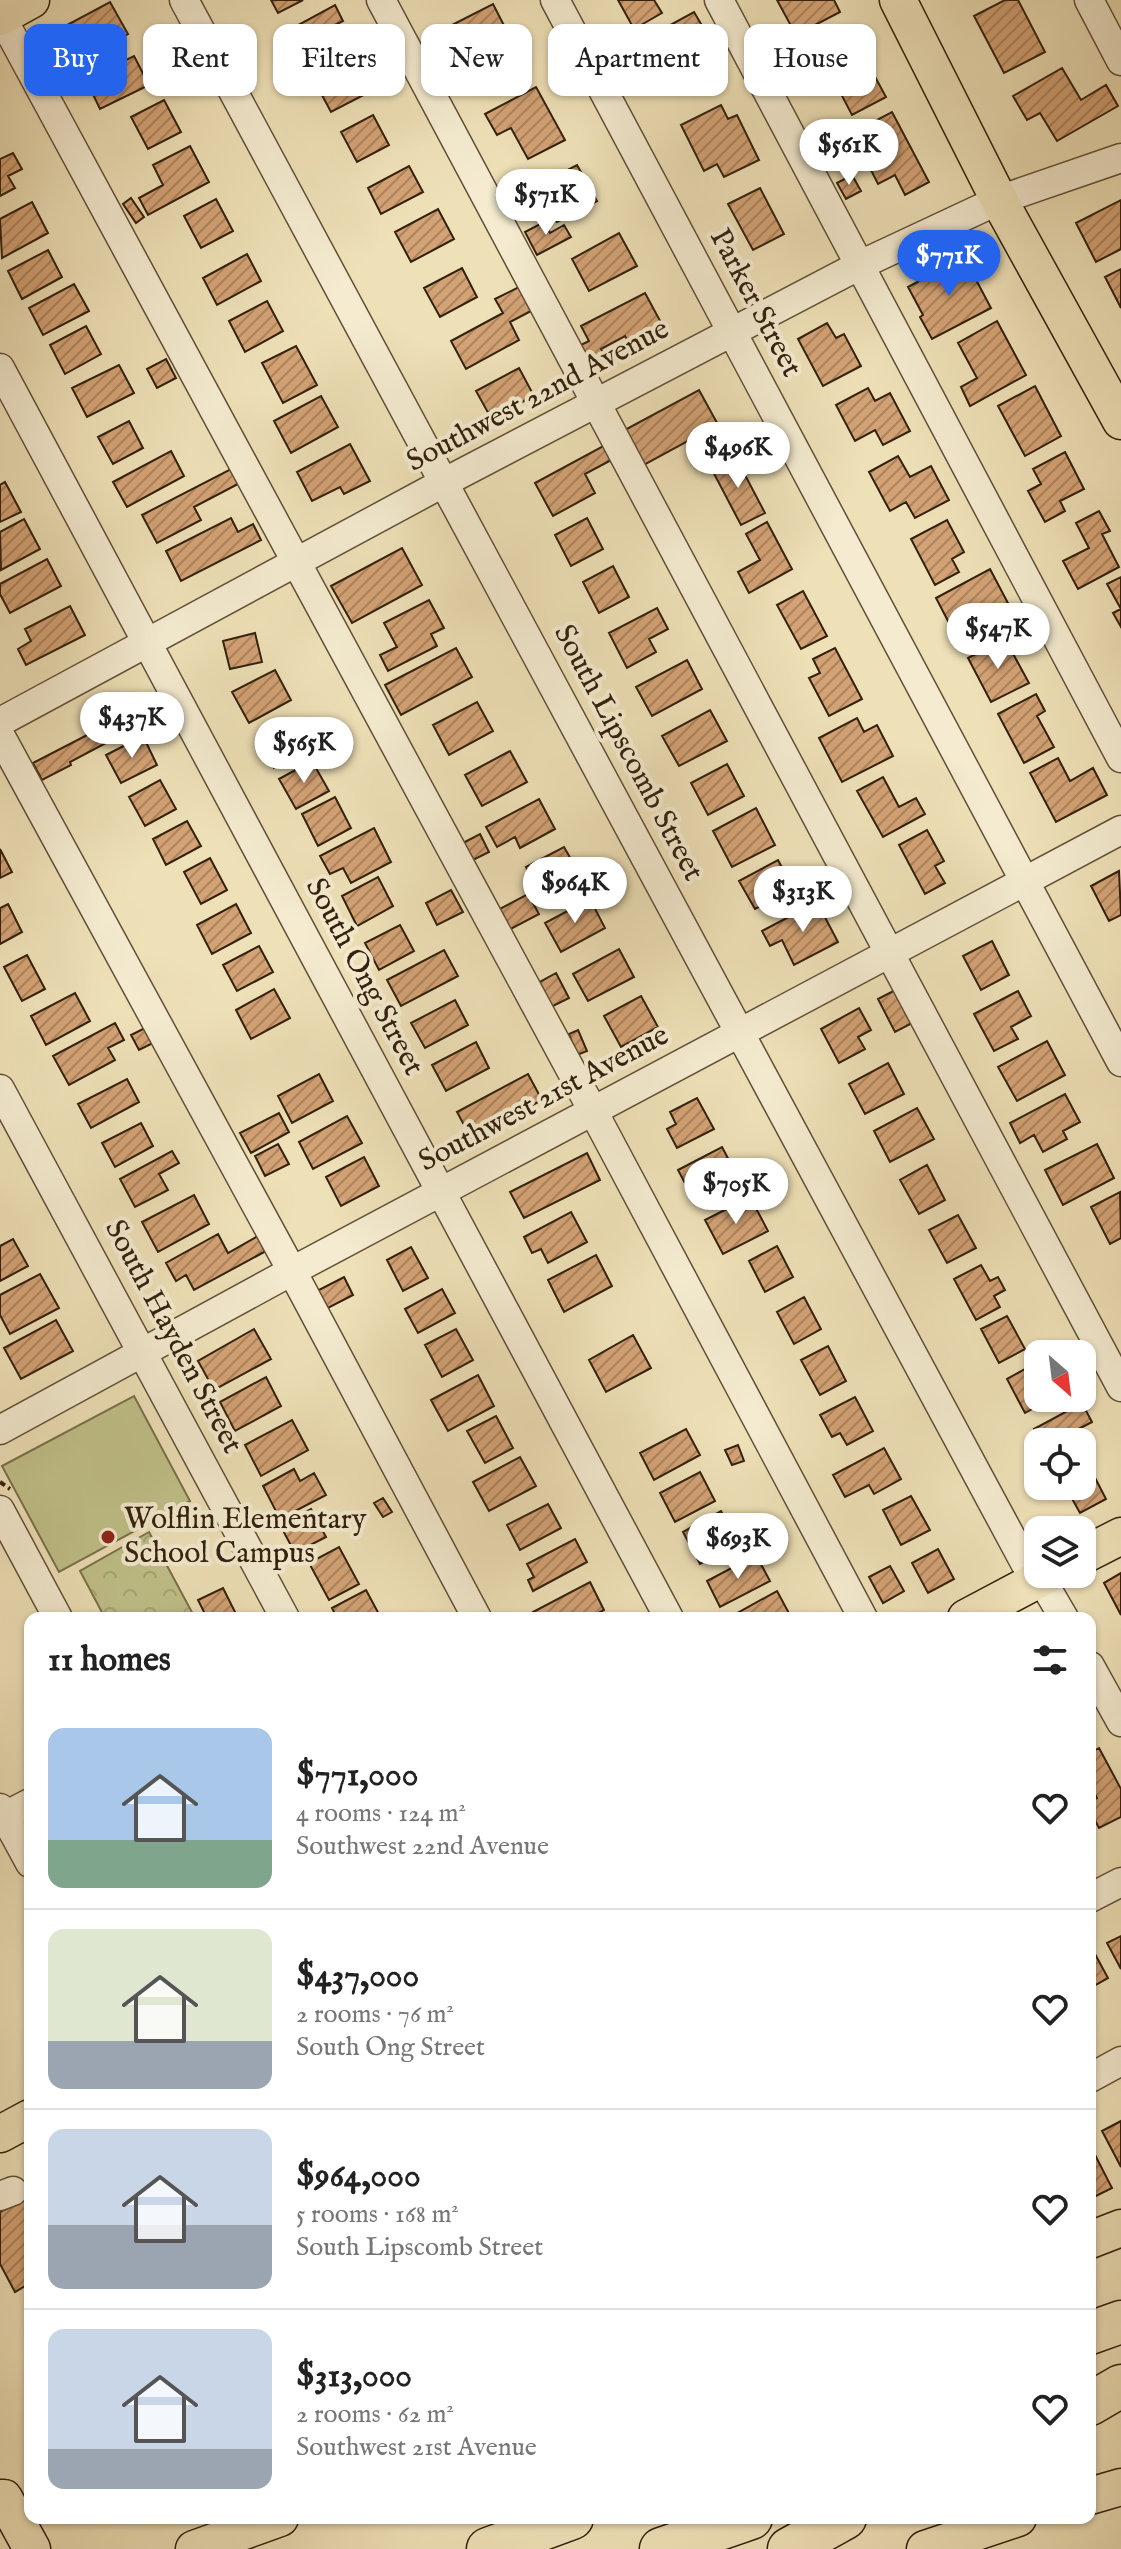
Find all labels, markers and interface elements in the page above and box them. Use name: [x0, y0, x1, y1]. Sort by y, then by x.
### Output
chip: Buy: [24, 24, 127, 96]
chip: Rent: [143, 24, 257, 96]
chip: Filters: [273, 24, 405, 96]
chip: New: [421, 24, 532, 96]
chip: Apartment: [548, 24, 728, 96]
chip: House: [744, 24, 876, 96]
pin: $561K: [793, 119, 905, 187]
text: $561K: [817, 128, 881, 161]
pin: $571K: [490, 169, 602, 237]
text: $571K: [514, 178, 578, 211]
street label: Parker Street: [700, 222, 810, 384]
pin: $771K: [893, 230, 1005, 298]
text: $771K: [915, 239, 983, 272]
street label: Southwest 22nd Avenue: [400, 311, 676, 481]
pin: $496K: [682, 422, 794, 490]
text: $496K: [704, 431, 772, 464]
pin: $547K: [942, 603, 1054, 671]
text: $547K: [965, 612, 1031, 645]
street label: South Lipscomb Street: [544, 618, 712, 888]
pin: $437K: [76, 692, 188, 760]
text: $437K: [98, 701, 166, 734]
pin: $565K: [248, 717, 360, 785]
text: $565K: [273, 726, 335, 759]
pin: $964K: [519, 857, 631, 925]
text: $964K: [541, 866, 609, 899]
pin: $313K: [747, 866, 859, 934]
street label: South Ong Street: [296, 872, 432, 1082]
text: $313K: [772, 875, 834, 908]
street label: Southwest 21st Avenue: [412, 1017, 676, 1181]
pin: $705K: [680, 1158, 792, 1226]
text: $705K: [702, 1167, 770, 1200]
street label: South Hayden Street: [95, 1214, 251, 1460]
north arrow: [1024, 1340, 1096, 1412]
map controls: [1024, 1340, 1096, 1588]
button: locate: [1024, 1428, 1096, 1500]
place label: Wolflin Elementary School Campus: [124, 1501, 367, 1573]
pin: $693K: [682, 1513, 794, 1581]
button: layers: [1024, 1516, 1096, 1588]
text: $693K: [705, 1522, 771, 1555]
marker: Wolflin Elementary School Campus: [99, 1528, 117, 1546]
icon: filters: [1028, 1638, 1072, 1682]
text: 11 homes: [48, 1639, 171, 1682]
text: $771,000: [296, 1754, 418, 1797]
icon: home: [112, 1760, 208, 1856]
icon: heart: [1028, 1786, 1072, 1830]
text: 4 rooms · 124 m²: [296, 1797, 466, 1830]
text: Southwest 22nd Avenue: [296, 1830, 549, 1863]
text: $437,000: [296, 1955, 419, 1998]
icon: home: [112, 1961, 208, 2057]
icon: heart: [1028, 1987, 1072, 2031]
text: 2 rooms · 76 m²: [296, 1998, 454, 2031]
text: South Ong Street: [296, 2031, 485, 2064]
text: $964,000: [296, 2155, 421, 2198]
icon: home: [112, 2161, 208, 2257]
icon: heart: [1028, 2187, 1072, 2231]
text: 5 rooms · 168 m²: [296, 2198, 459, 2231]
text: South Lipscomb Street: [296, 2231, 543, 2264]
text: $313,000: [296, 2355, 412, 2398]
icon: home: [112, 2361, 208, 2457]
icon: heart: [1028, 2387, 1072, 2431]
text: 2 rooms · 62 m²: [296, 2398, 454, 2431]
text: Southwest 21st Avenue: [296, 2431, 537, 2464]

